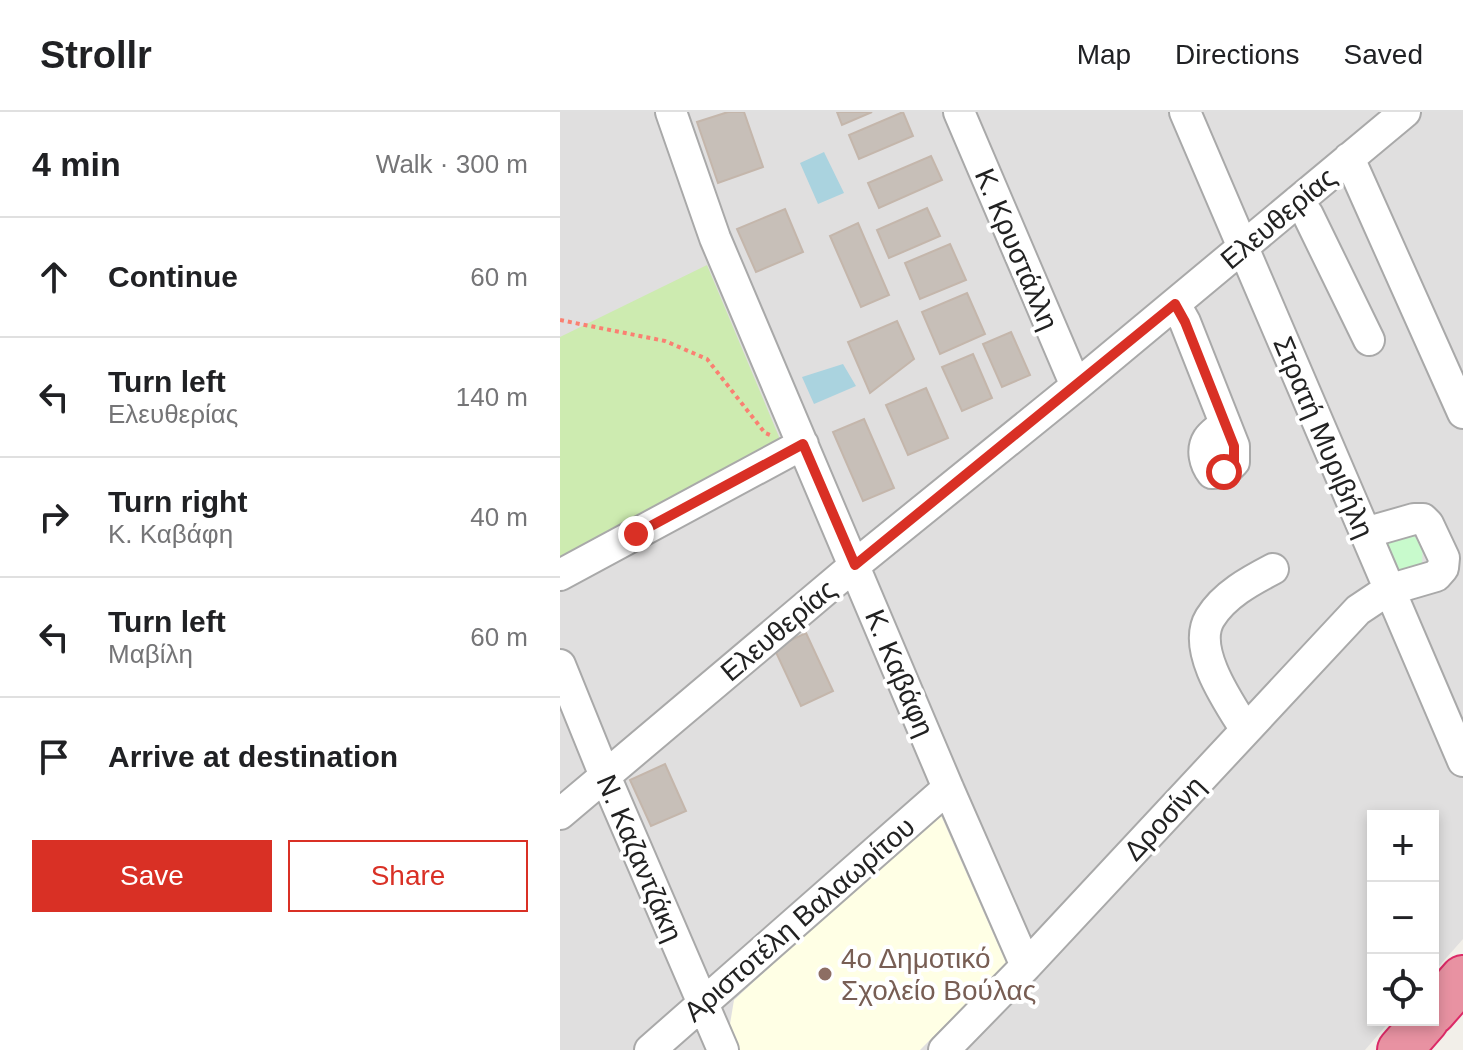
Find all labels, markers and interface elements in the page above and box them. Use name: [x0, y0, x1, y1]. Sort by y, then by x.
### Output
text: Strollr: [40, 34, 152, 76]
text: Map: [1077, 39, 1131, 70]
text: Directions: [1175, 39, 1300, 70]
text: Saved: [1344, 39, 1423, 70]
text: 4 min: [32, 145, 121, 183]
text: Walk · 300 m: [376, 149, 528, 179]
street label: Ελευθερίας: [1215, 161, 1342, 275]
street label: Κ. Κρυστάλλη: [969, 164, 1064, 334]
icon: ahead: [32, 255, 76, 299]
text: Continue: [108, 260, 238, 293]
text: 60 m: [470, 262, 528, 292]
street label: Στρατή Μυριβήλη: [1267, 332, 1380, 542]
text: Turn left: [108, 365, 226, 398]
icon: left: [32, 375, 76, 419]
text: 140 m: [456, 382, 528, 412]
text: Ελευθερίας: [108, 399, 238, 429]
route start: [1206, 454, 1242, 490]
text: Turn right: [108, 485, 247, 518]
icon: right: [32, 495, 76, 539]
text: 40 m: [470, 502, 528, 532]
route end: [618, 516, 654, 552]
text: Κ. Καβάφη: [108, 519, 233, 549]
street label: Ελευθερίας: [715, 573, 842, 687]
text: Turn left: [108, 605, 226, 638]
street label: Κ. Καβάφη: [859, 605, 940, 741]
icon: left: [32, 615, 76, 659]
text: 60 m: [470, 622, 528, 652]
text: Μαβίλη: [108, 639, 193, 669]
icon: arrive: [32, 735, 76, 779]
text: Arrive at destination: [108, 740, 398, 773]
street label: Ν. Καζαντζάκη: [591, 770, 689, 946]
street label: Δροσίνη: [1118, 770, 1211, 867]
map controls: [1367, 810, 1439, 1026]
button: +: [1367, 810, 1439, 882]
street label: Αριστοτέλη Βαλαωρίτου: [678, 811, 921, 1028]
button: Save: [32, 840, 272, 912]
button: Share: [288, 840, 528, 912]
button: −: [1367, 882, 1439, 954]
place label: 4ο Δημοτικό Σχολείο Βούλας: [841, 943, 1036, 1006]
button: locate: [1367, 954, 1439, 1026]
marker: 4ο Δημοτικό Σχολείο Βούλας: [816, 965, 834, 983]

